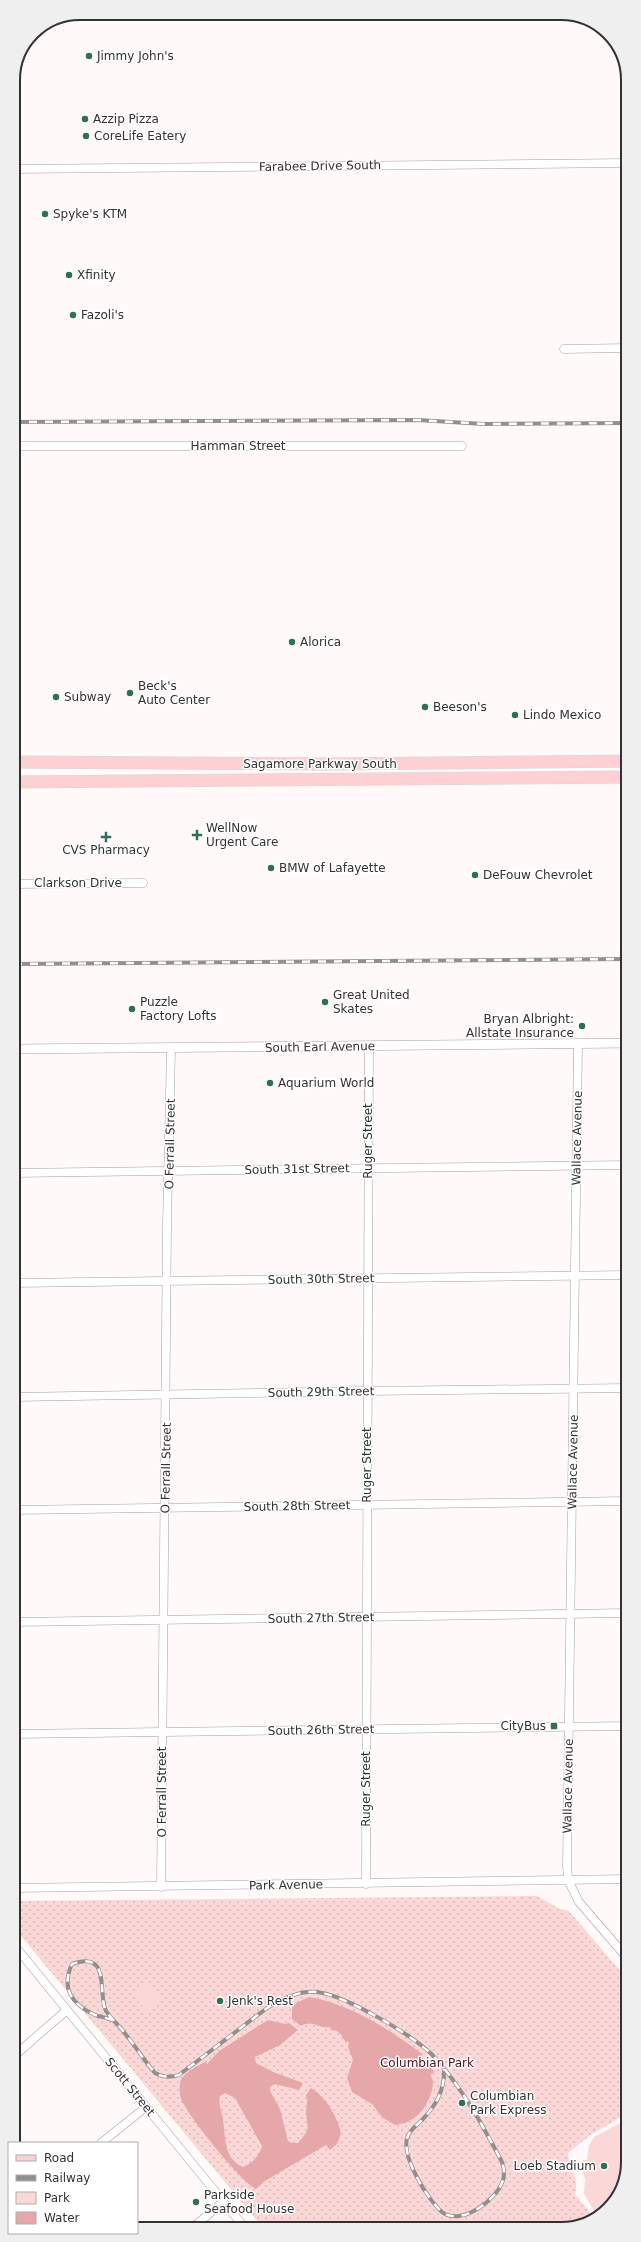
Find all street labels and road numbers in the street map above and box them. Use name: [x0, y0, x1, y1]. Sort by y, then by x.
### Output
street label: Farabee Drive South: [259, 158, 381, 174]
street label: Hamman Street: [191, 439, 286, 453]
street label: Sagamore Parkway South: [243, 757, 397, 771]
street label: Clarkson Drive: [34, 876, 122, 890]
street label: South Earl Avenue: [265, 1039, 375, 1055]
street label: Wallace Avenue: [569, 1090, 585, 1186]
street label: O Ferrall Street: [162, 1098, 178, 1190]
street label: Ruger Street: [361, 1103, 375, 1179]
street label: South 31st Street: [244, 1161, 350, 1177]
street label: South 30th Street: [268, 1271, 375, 1287]
street label: South 29th Street: [268, 1384, 375, 1400]
street label: Wallace Avenue: [565, 1414, 581, 1510]
street label: O Ferrall Street: [158, 1422, 174, 1514]
street label: Ruger Street: [360, 1427, 374, 1503]
street label: South 28th Street: [244, 1498, 351, 1514]
street label: South 27th Street: [268, 1610, 375, 1626]
street label: South 26th Street: [268, 1722, 375, 1738]
street label: Wallace Avenue: [560, 1738, 576, 1834]
street label: O Ferrall Street: [155, 1746, 169, 1837]
street label: Ruger Street: [359, 1751, 373, 1827]
street label: Park Avenue: [249, 1877, 323, 1893]
street label: Scott Street: [102, 2055, 158, 2119]

